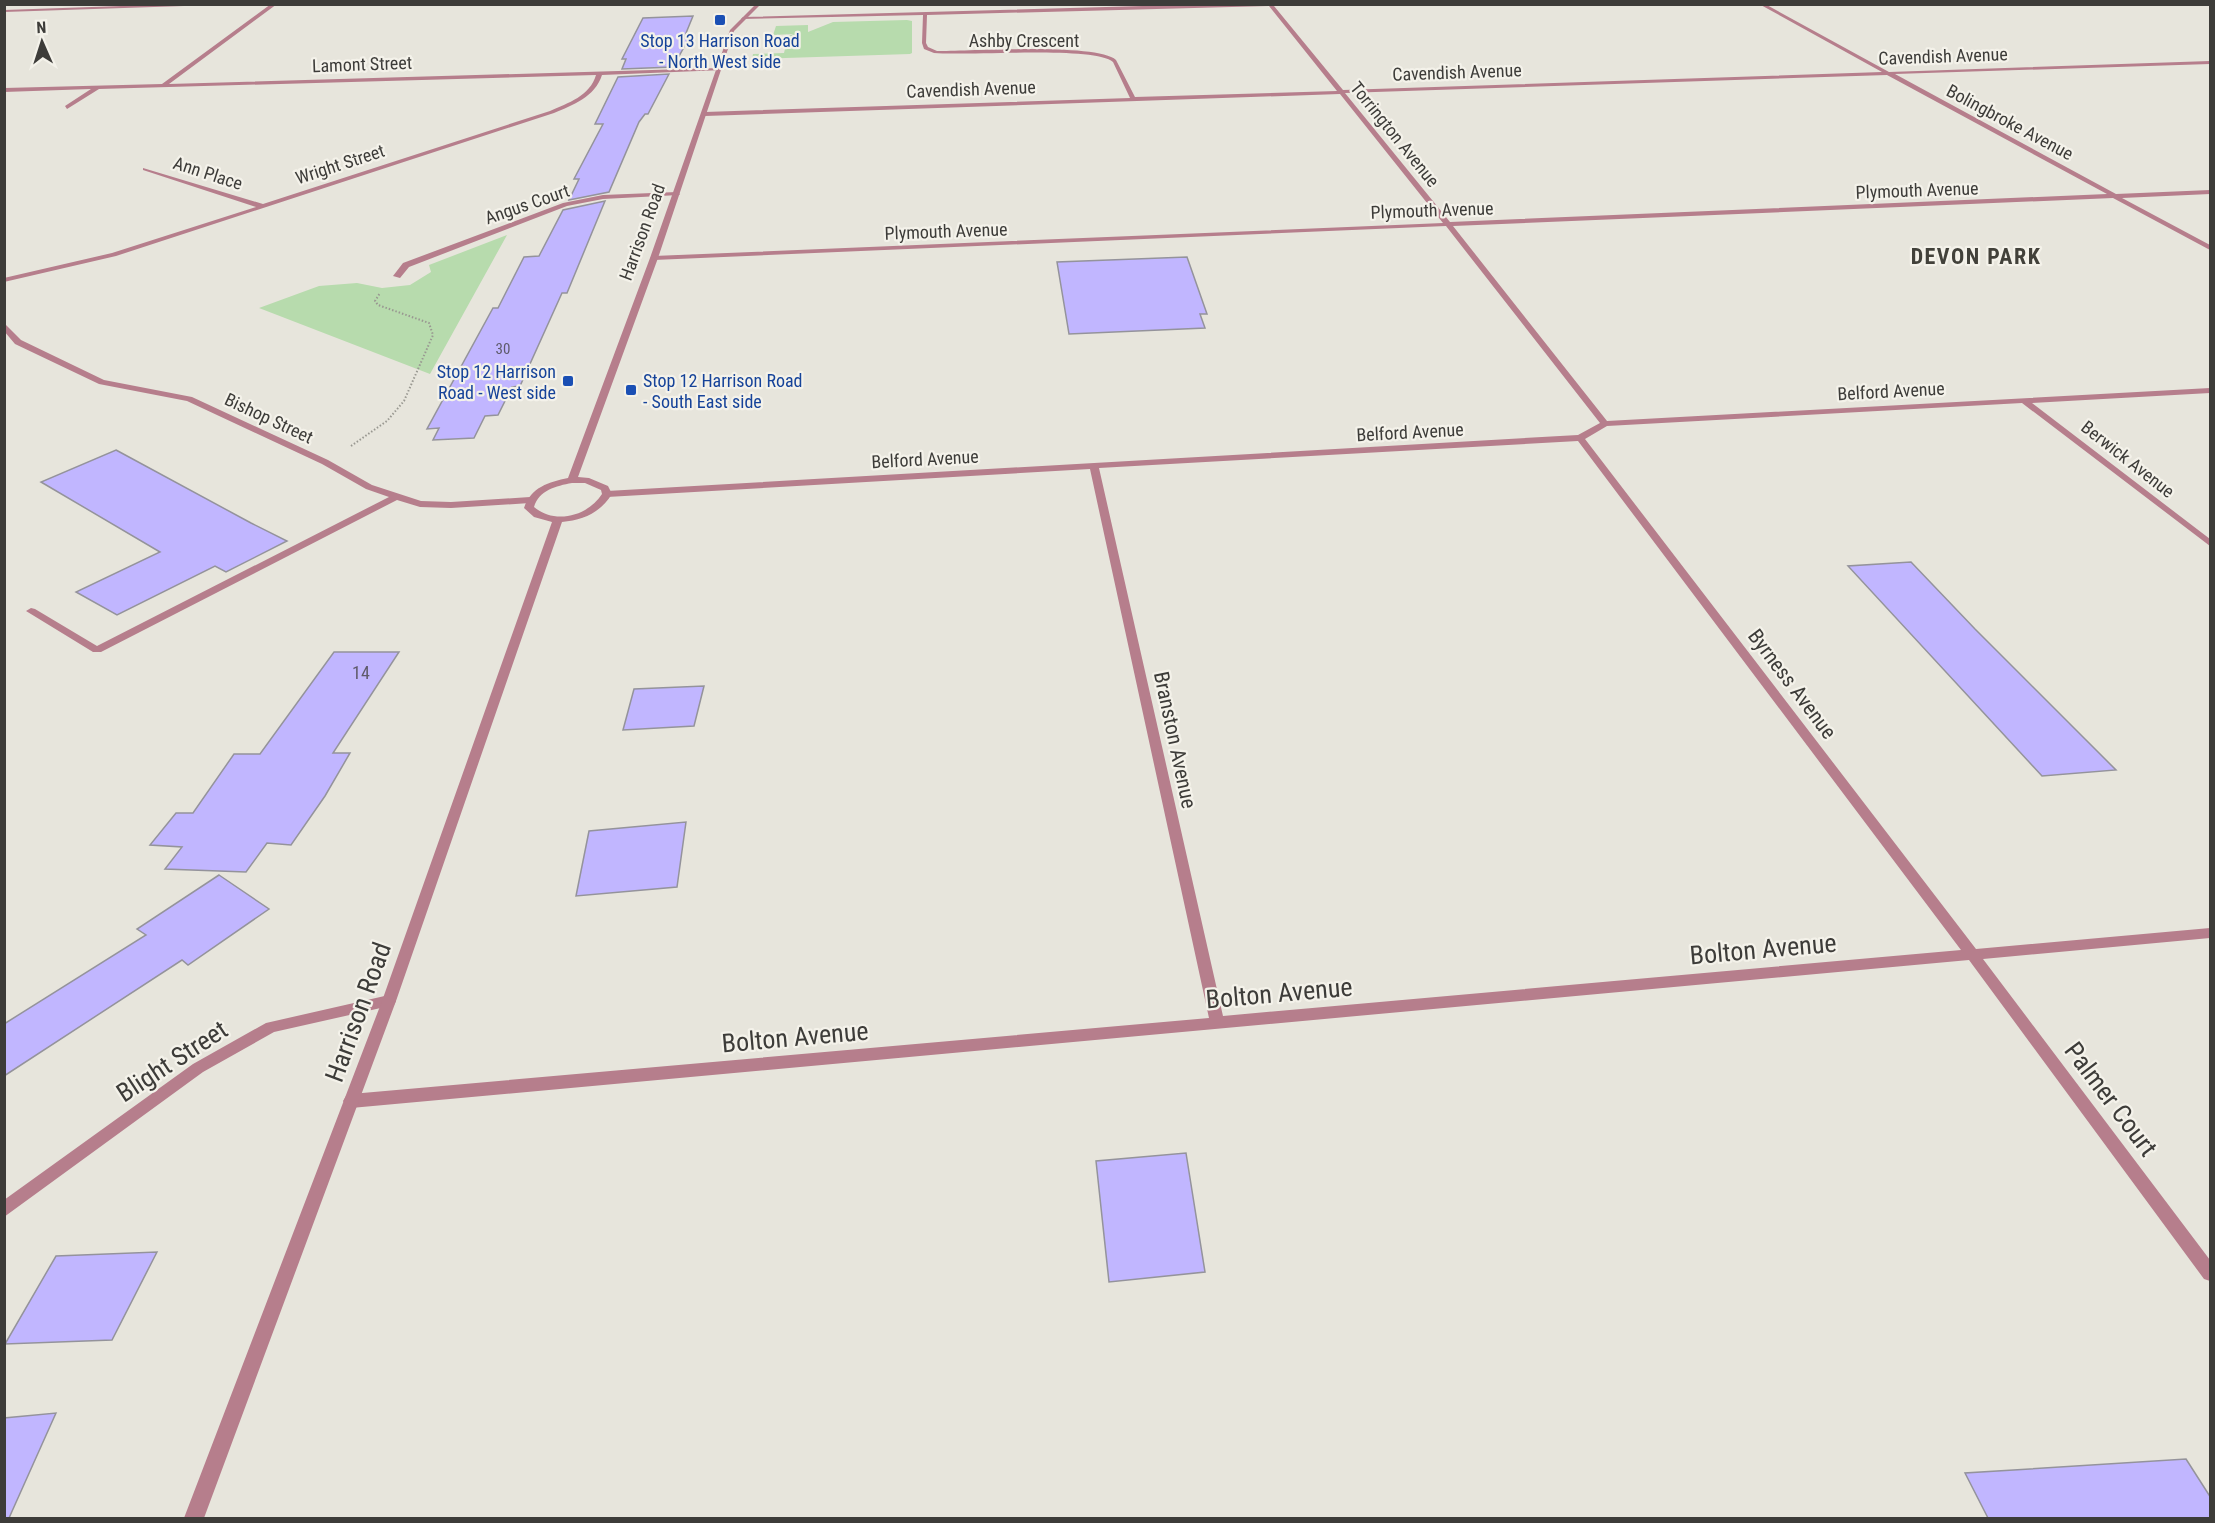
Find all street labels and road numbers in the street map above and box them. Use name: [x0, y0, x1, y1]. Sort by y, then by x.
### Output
street label: Ashby Crescent: [969, 30, 1079, 51]
street label: Cavendish Avenue: [1878, 43, 2008, 69]
street label: Lamont Street: [312, 52, 412, 76]
street label: Cavendish Avenue: [1392, 59, 1522, 85]
street label: Cavendish Avenue: [906, 76, 1036, 102]
street label: Torrington Avenue: [1346, 77, 1444, 191]
street label: Bolingbroke Avenue: [1943, 80, 2077, 164]
street label: Wright Street: [293, 140, 387, 188]
street label: Ann Place: [171, 152, 245, 194]
street label: Plymouth Avenue: [1855, 177, 1979, 203]
street label: Angus Court: [482, 180, 572, 228]
street label: Harrison Road: [615, 181, 669, 283]
street label: Plymouth Avenue: [1370, 197, 1494, 223]
street label: Plymouth Avenue: [884, 218, 1008, 244]
street label: Belford Avenue: [1837, 378, 1945, 404]
street label: Bishop Street: [221, 388, 317, 448]
street label: Berwick Avenue: [2077, 416, 2179, 502]
street label: Belford Avenue: [1356, 419, 1464, 445]
street label: Belford Avenue: [871, 446, 979, 472]
street label: Byrness Avenue: [1743, 624, 1841, 744]
street label: Branston Avenue: [1149, 669, 1201, 811]
street label: Bolton Avenue: [1688, 928, 1838, 970]
street label: Harrison Road: [319, 938, 397, 1086]
street label: Bolton Avenue: [1204, 972, 1354, 1014]
street label: Blight Street: [111, 1014, 233, 1108]
street label: Bolton Avenue: [720, 1016, 870, 1058]
street label: Palmer Court: [2058, 1036, 2164, 1162]

